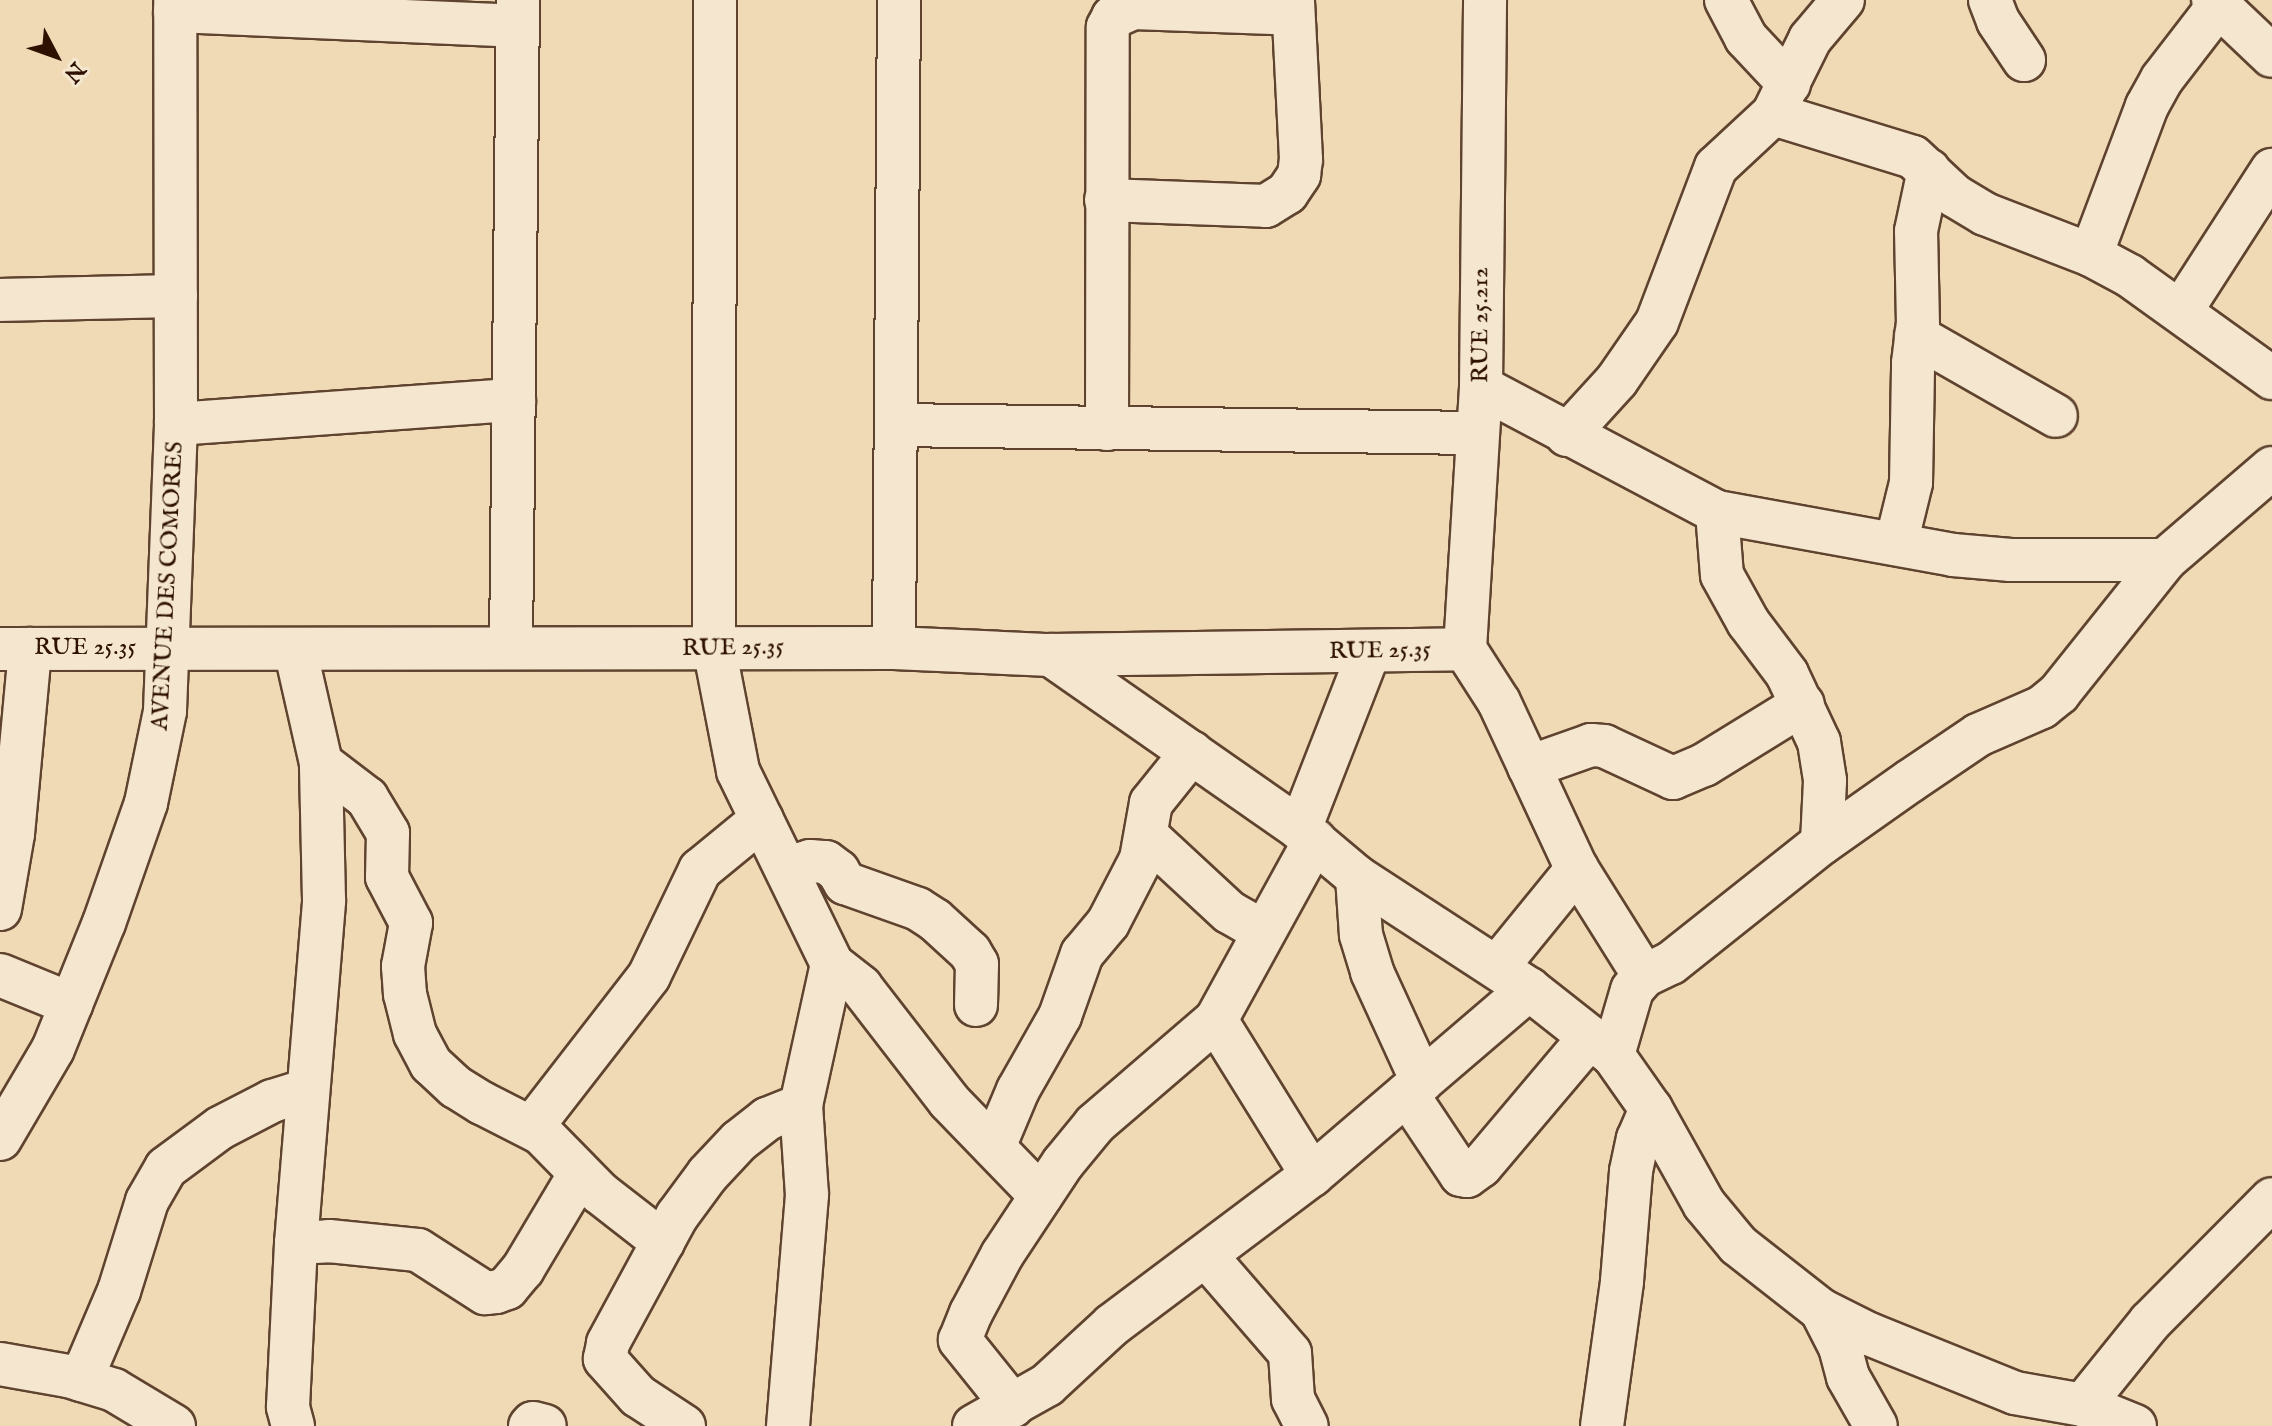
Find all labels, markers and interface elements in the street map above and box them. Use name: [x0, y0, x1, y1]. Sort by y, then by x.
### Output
north arrow: [16, 16, 96, 96]
text: N: [57, 55, 91, 88]
street label: RUE 25.212: [1467, 267, 1495, 383]
street label: AVENUE DES COMORES: [146, 441, 190, 731]
street label: RUE 25.35: [682, 633, 784, 663]
street label: RUE 25.35: [34, 634, 136, 662]
street label: RUE 25.35: [1329, 636, 1431, 666]

